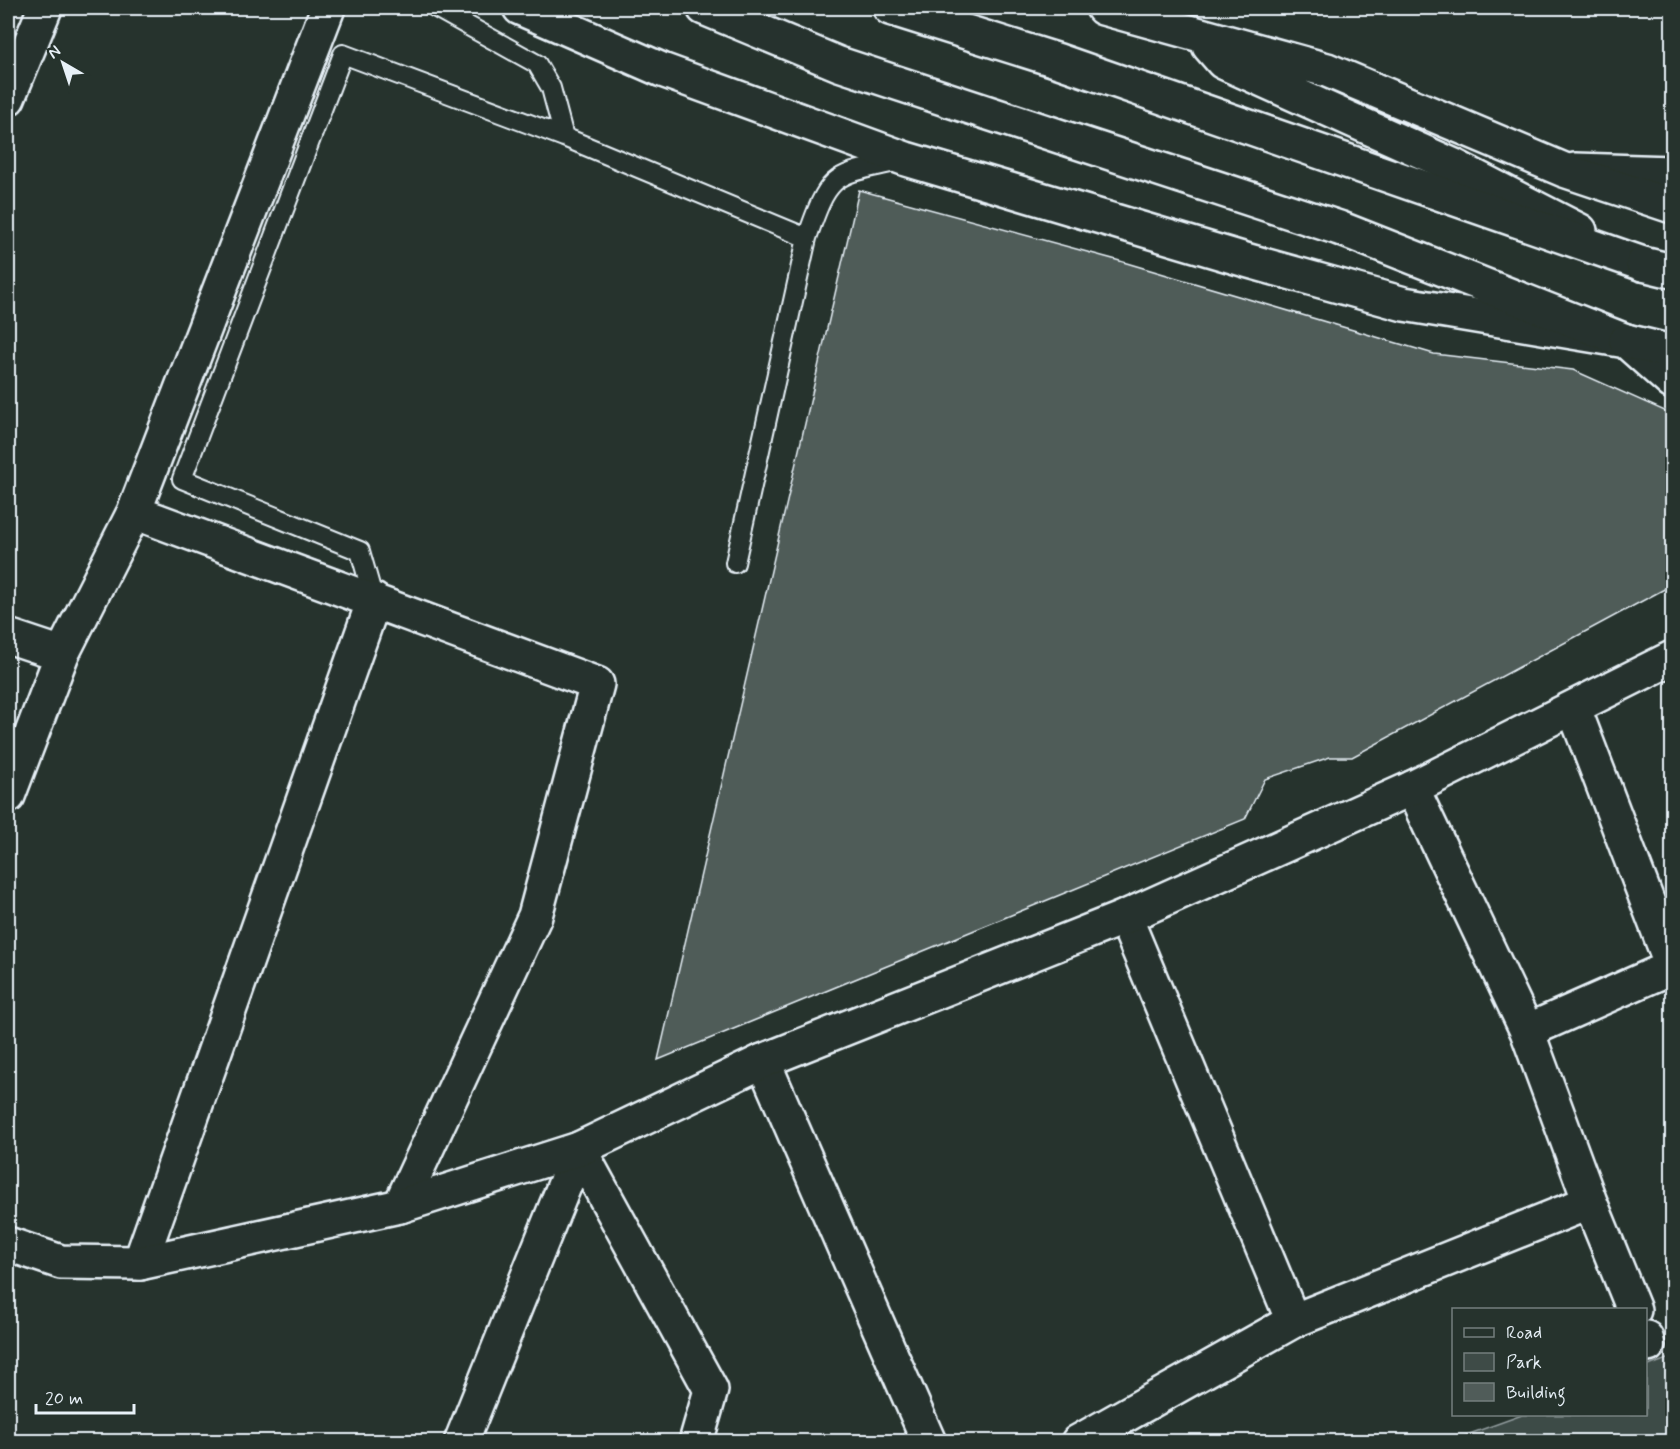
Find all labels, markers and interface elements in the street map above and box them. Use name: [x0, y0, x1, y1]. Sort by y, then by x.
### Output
north arrow: [33, 33, 93, 93]
text: N: [44, 41, 65, 64]
legend: [1452, 1308, 1647, 1416]
text: Road: [1506, 1321, 1542, 1345]
text: Park: [1506, 1351, 1542, 1375]
scale bar: [36, 1377, 134, 1415]
text: Building: [1506, 1381, 1566, 1407]
text: 20 m: [45, 1387, 83, 1411]

